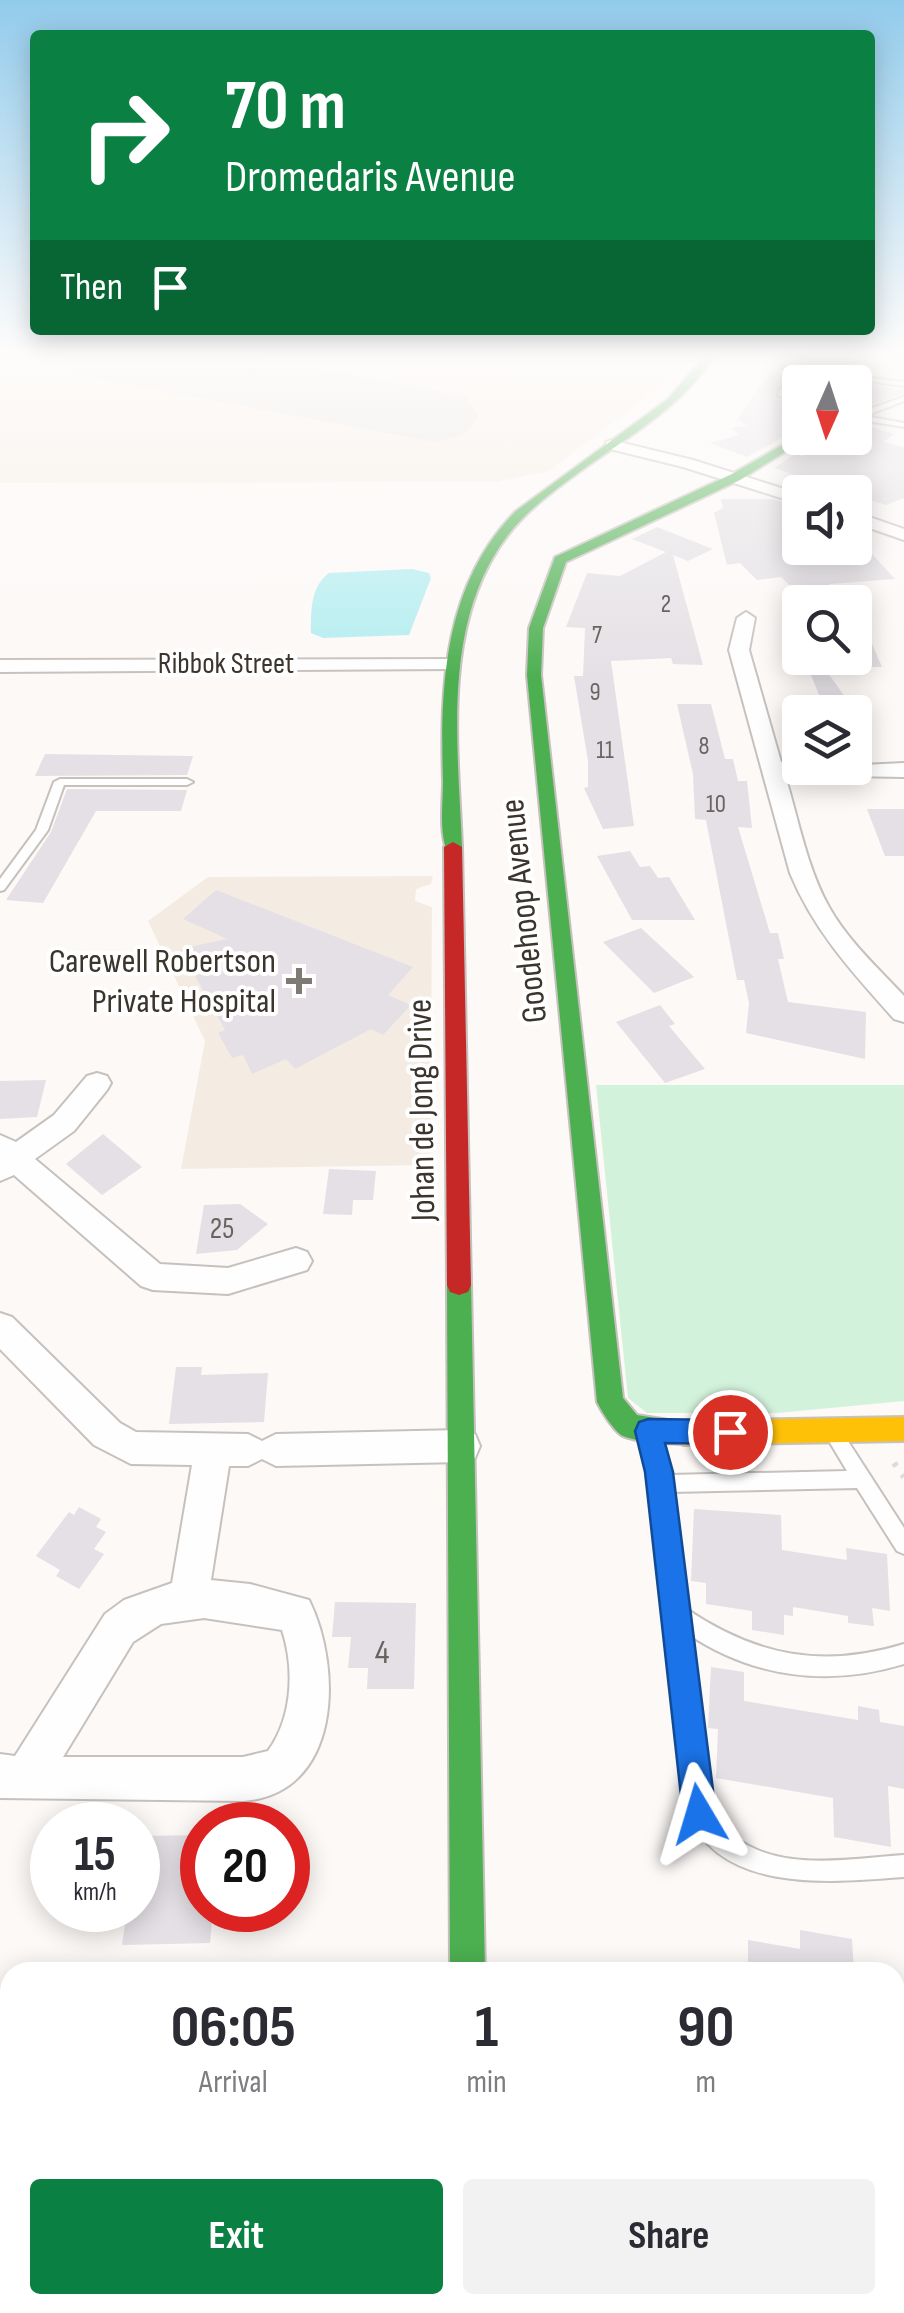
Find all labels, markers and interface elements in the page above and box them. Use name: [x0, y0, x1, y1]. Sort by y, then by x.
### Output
text: 70 m: [225, 65, 346, 149]
icon: right: [60, 70, 190, 200]
text: Dromedaris Avenue: [225, 150, 516, 205]
icon: arrive: [143, 260, 198, 315]
text: Then: [60, 265, 123, 310]
north arrow: [782, 365, 872, 455]
map controls: [782, 365, 872, 785]
button: sound: [782, 475, 872, 565]
button: search: [782, 585, 872, 675]
house number: 2: [661, 589, 671, 620]
house number: 7: [592, 620, 602, 651]
street label: Ribbok Street: [158, 646, 294, 682]
house number: 9: [589, 677, 601, 708]
button: layers: [782, 695, 872, 785]
house number: 8: [699, 731, 709, 762]
house number: 11: [596, 735, 614, 766]
house number: 10: [706, 789, 726, 820]
street label: Goodehoop Avenue: [491, 797, 557, 1025]
place label: Carewell Robertson Private Hospital: [49, 940, 276, 1023]
marker: Carewell Robertson Private Hospital: [286, 968, 312, 994]
street label: Johan de Jong Drive: [399, 999, 445, 1222]
house number: 25: [210, 1211, 234, 1247]
pin: [688, 1390, 773, 1475]
icon: arrive: [703, 1405, 758, 1460]
house number: 4: [375, 1631, 389, 1674]
position arrow: [647, 1762, 751, 1866]
speed limit sign: 20: [180, 1802, 310, 1932]
text: 15: [74, 1825, 116, 1885]
text: km/h: [73, 1877, 117, 1908]
text: 06:05: [171, 1992, 296, 2064]
text: 1: [475, 1992, 498, 2064]
text: 90: [677, 1992, 734, 2064]
text: Arrival: [199, 2063, 268, 2102]
text: min: [466, 2063, 507, 2102]
text: m: [696, 2063, 716, 2102]
button: Exit: [30, 2179, 443, 2294]
button: Share: [463, 2179, 875, 2294]

